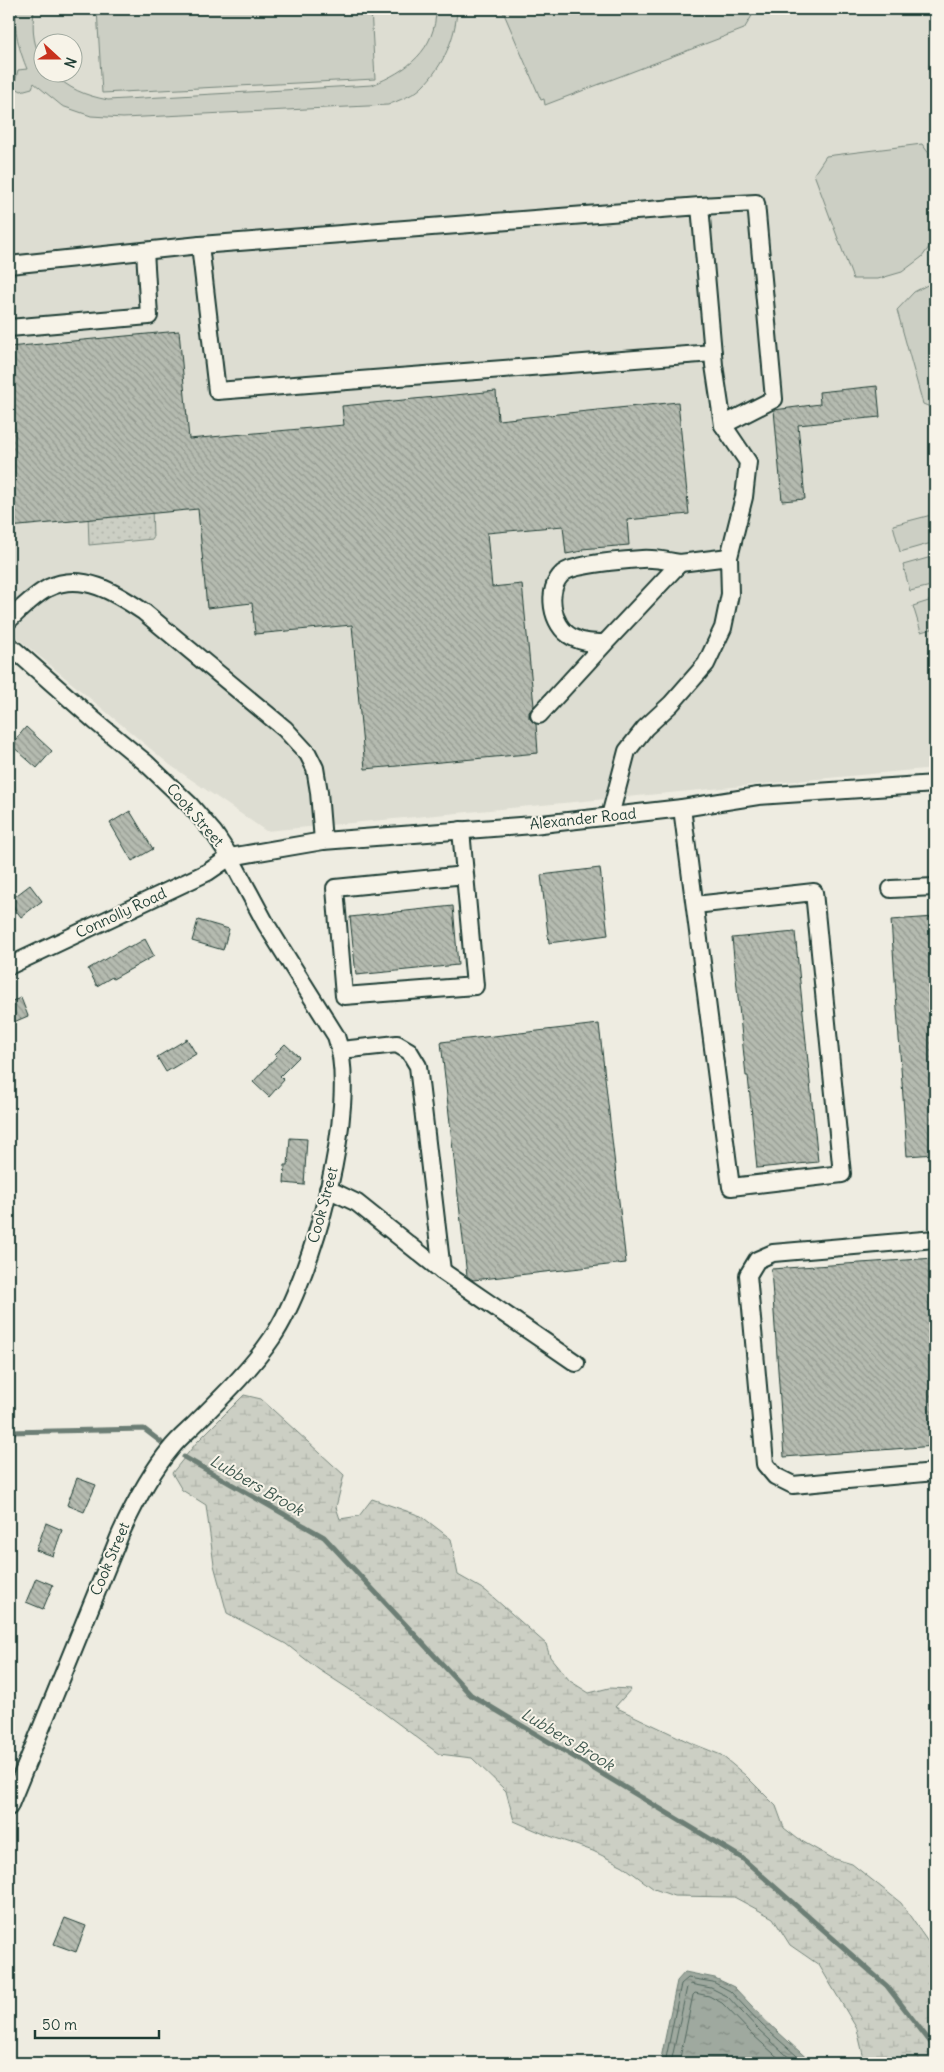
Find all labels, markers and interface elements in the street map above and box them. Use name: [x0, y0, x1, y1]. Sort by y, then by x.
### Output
north arrow: [32, 32, 82, 82]
text: N: [60, 55, 80, 70]
street label: Cook Street: [163, 779, 228, 850]
street label: Alexander Road: [529, 803, 637, 834]
street label: Connolly Road: [72, 883, 169, 942]
street label: Cook Street: [303, 1165, 342, 1245]
water label: Lubbers Brook: [207, 1450, 309, 1521]
street label: Cook Street: [86, 1519, 133, 1598]
water label: Lubbers Brook: [518, 1703, 620, 1775]
scale bar: [35, 2007, 159, 2039]
text: 50 m: [42, 2015, 77, 2034]

